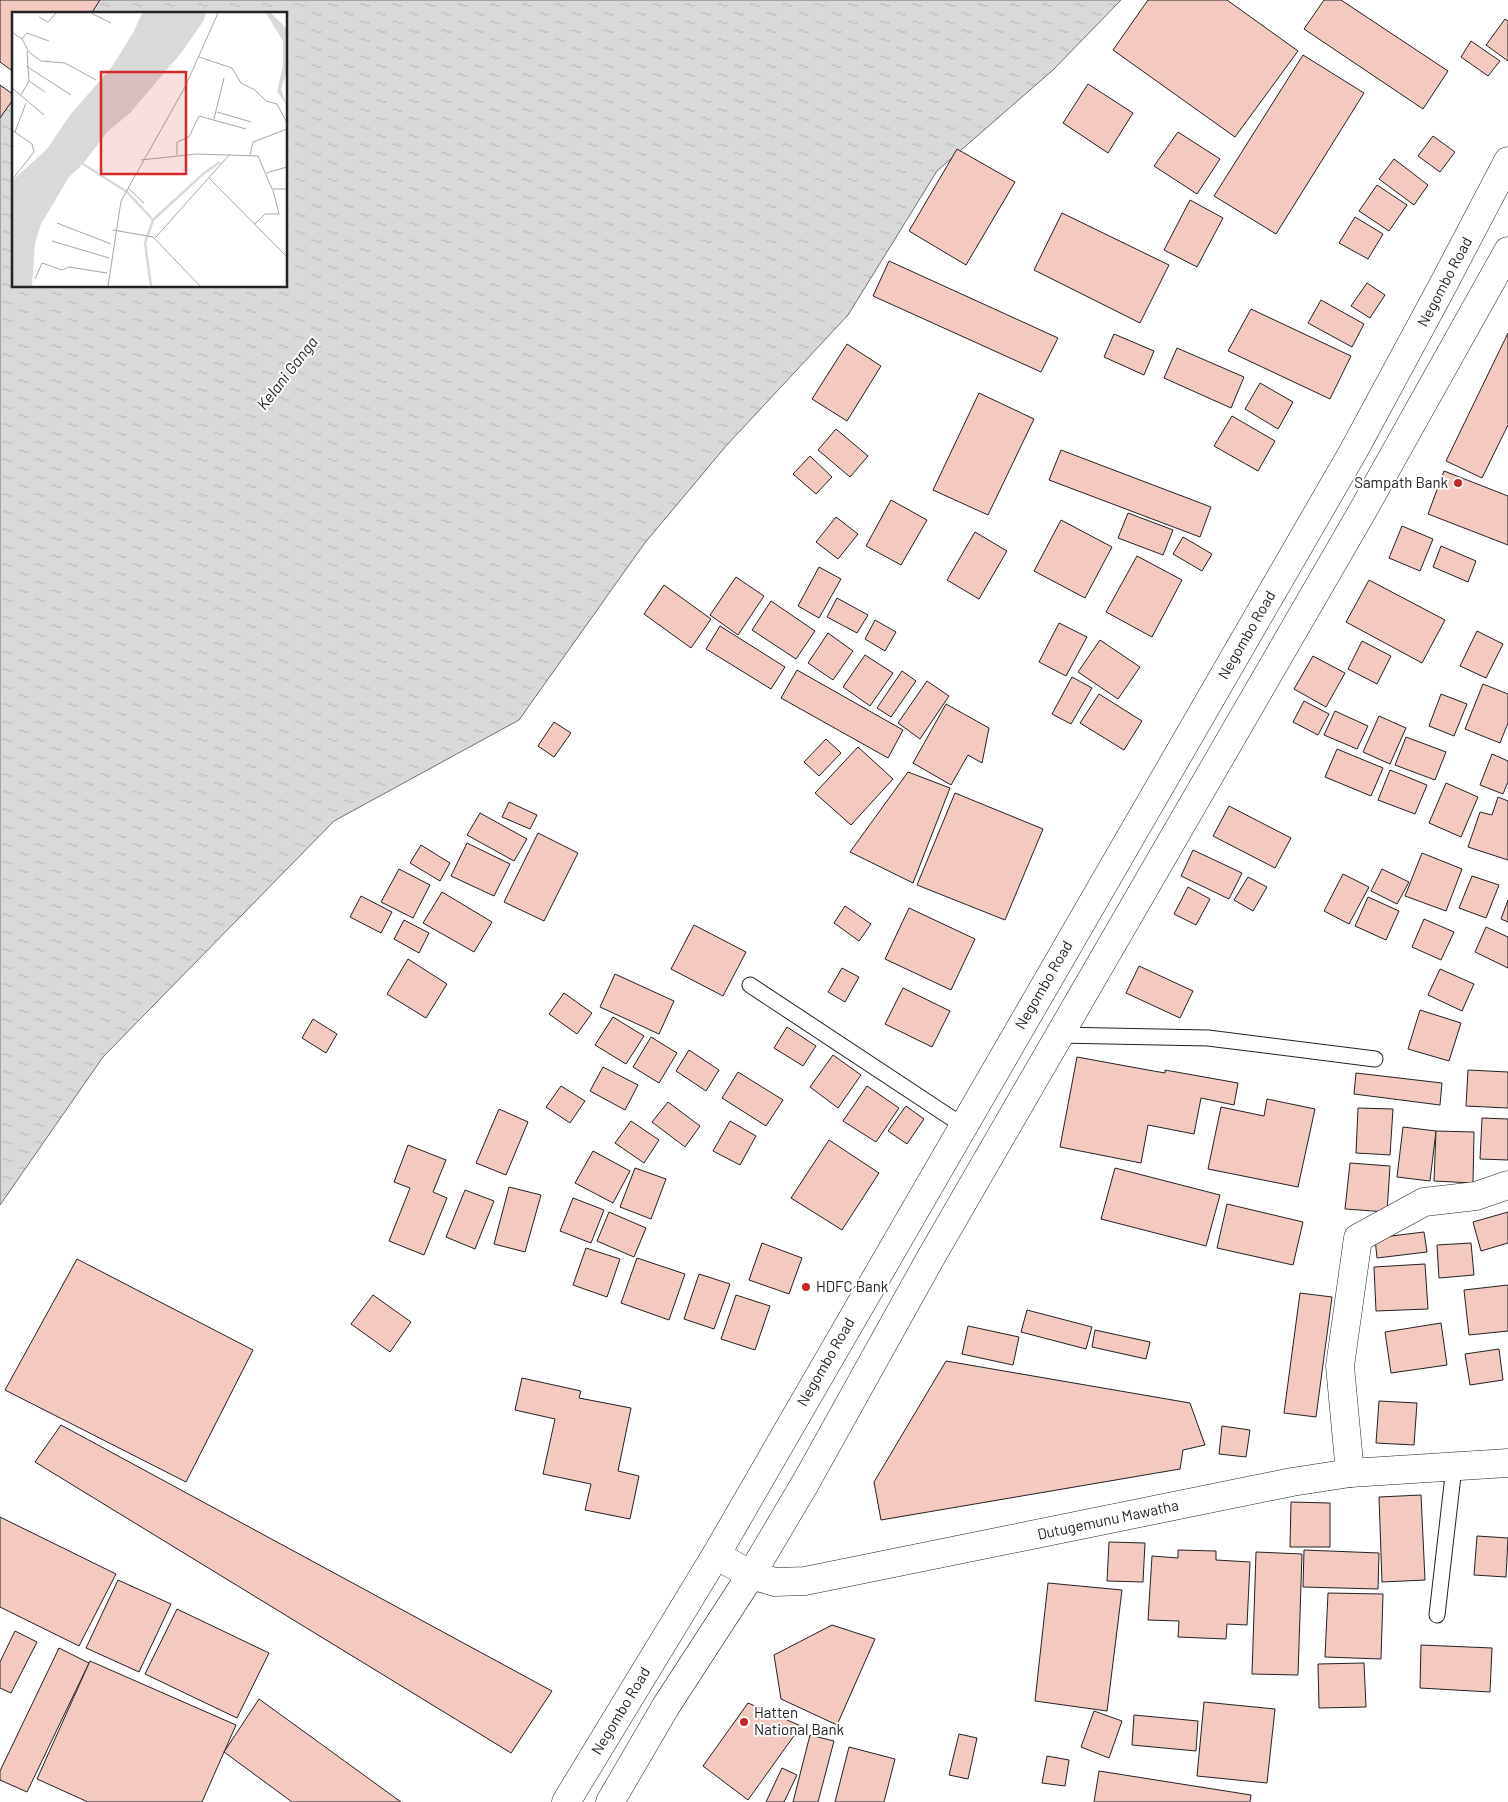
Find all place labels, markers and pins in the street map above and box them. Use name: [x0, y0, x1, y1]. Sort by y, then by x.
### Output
place label: Sampath Bank: [1354, 473, 1448, 491]
marker: Sampath Bank: [1452, 477, 1464, 489]
place label: HDFC Bank: [816, 1277, 889, 1295]
marker: HDFC Bank: [800, 1281, 812, 1293]
place label: Hatten National Bank: [754, 1703, 844, 1738]
marker: Hatten National Bank: [738, 1716, 750, 1728]

